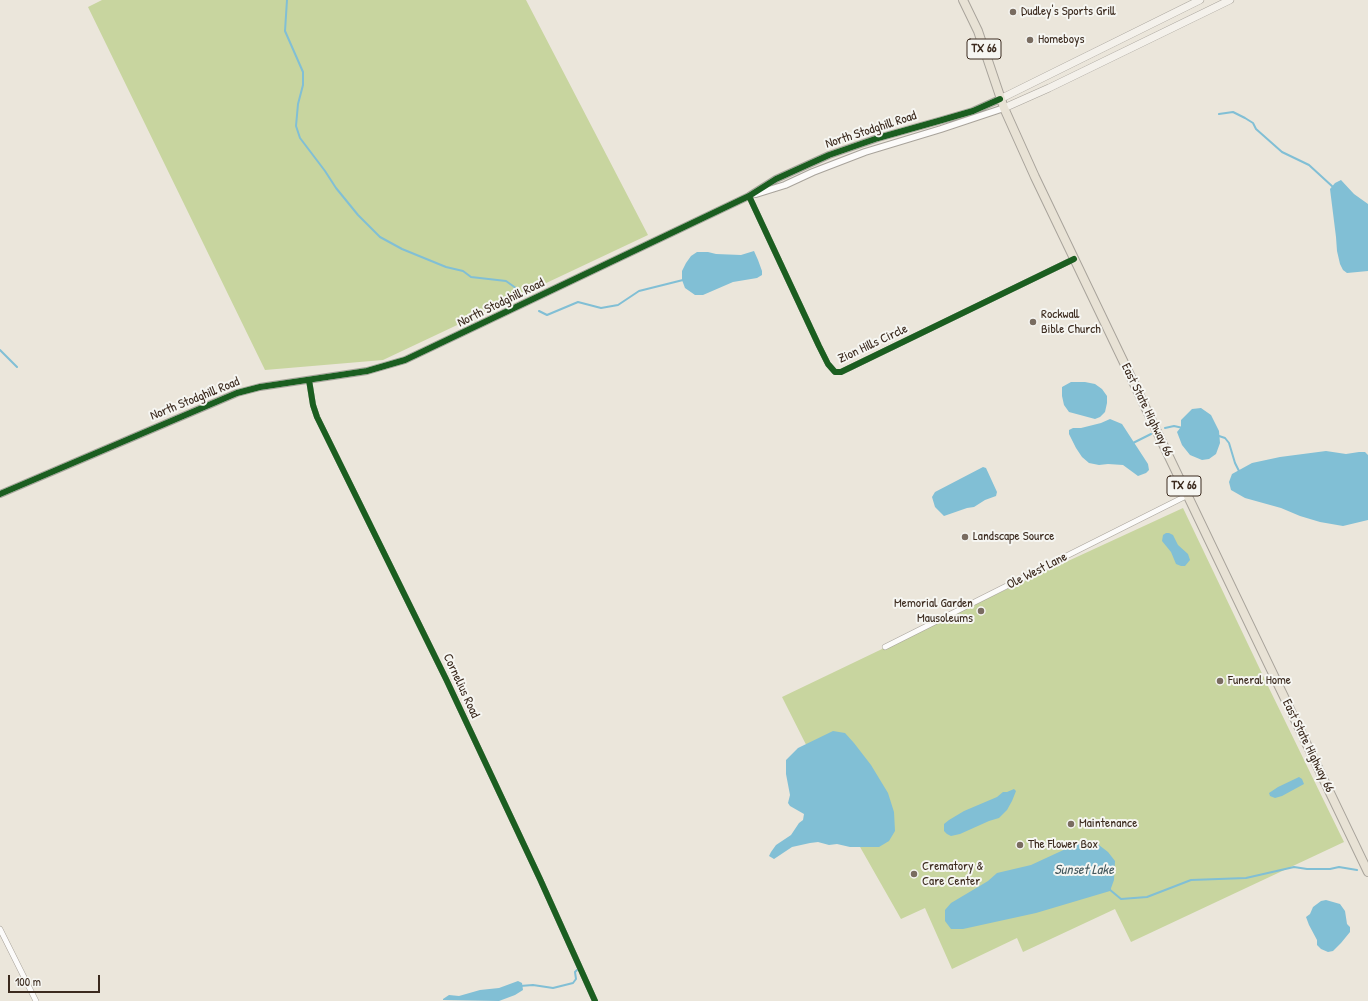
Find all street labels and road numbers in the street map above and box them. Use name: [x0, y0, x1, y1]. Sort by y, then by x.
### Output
road number: TX 66: [967, 39, 1001, 59]
street label: North Stodghill Road: [823, 108, 919, 152]
street label: North Stodghill Road: [455, 275, 547, 331]
street label: Zion Hills Circle: [836, 321, 910, 367]
street label: East State Highway 66: [1118, 361, 1176, 459]
street label: North Stodghill Road: [148, 374, 242, 424]
road number: TX 66: [1167, 476, 1201, 496]
street label: Ole West Lane: [1004, 549, 1070, 593]
street label: Cornelius Road: [439, 651, 483, 721]
street label: East State Highway 66: [1279, 697, 1337, 795]

